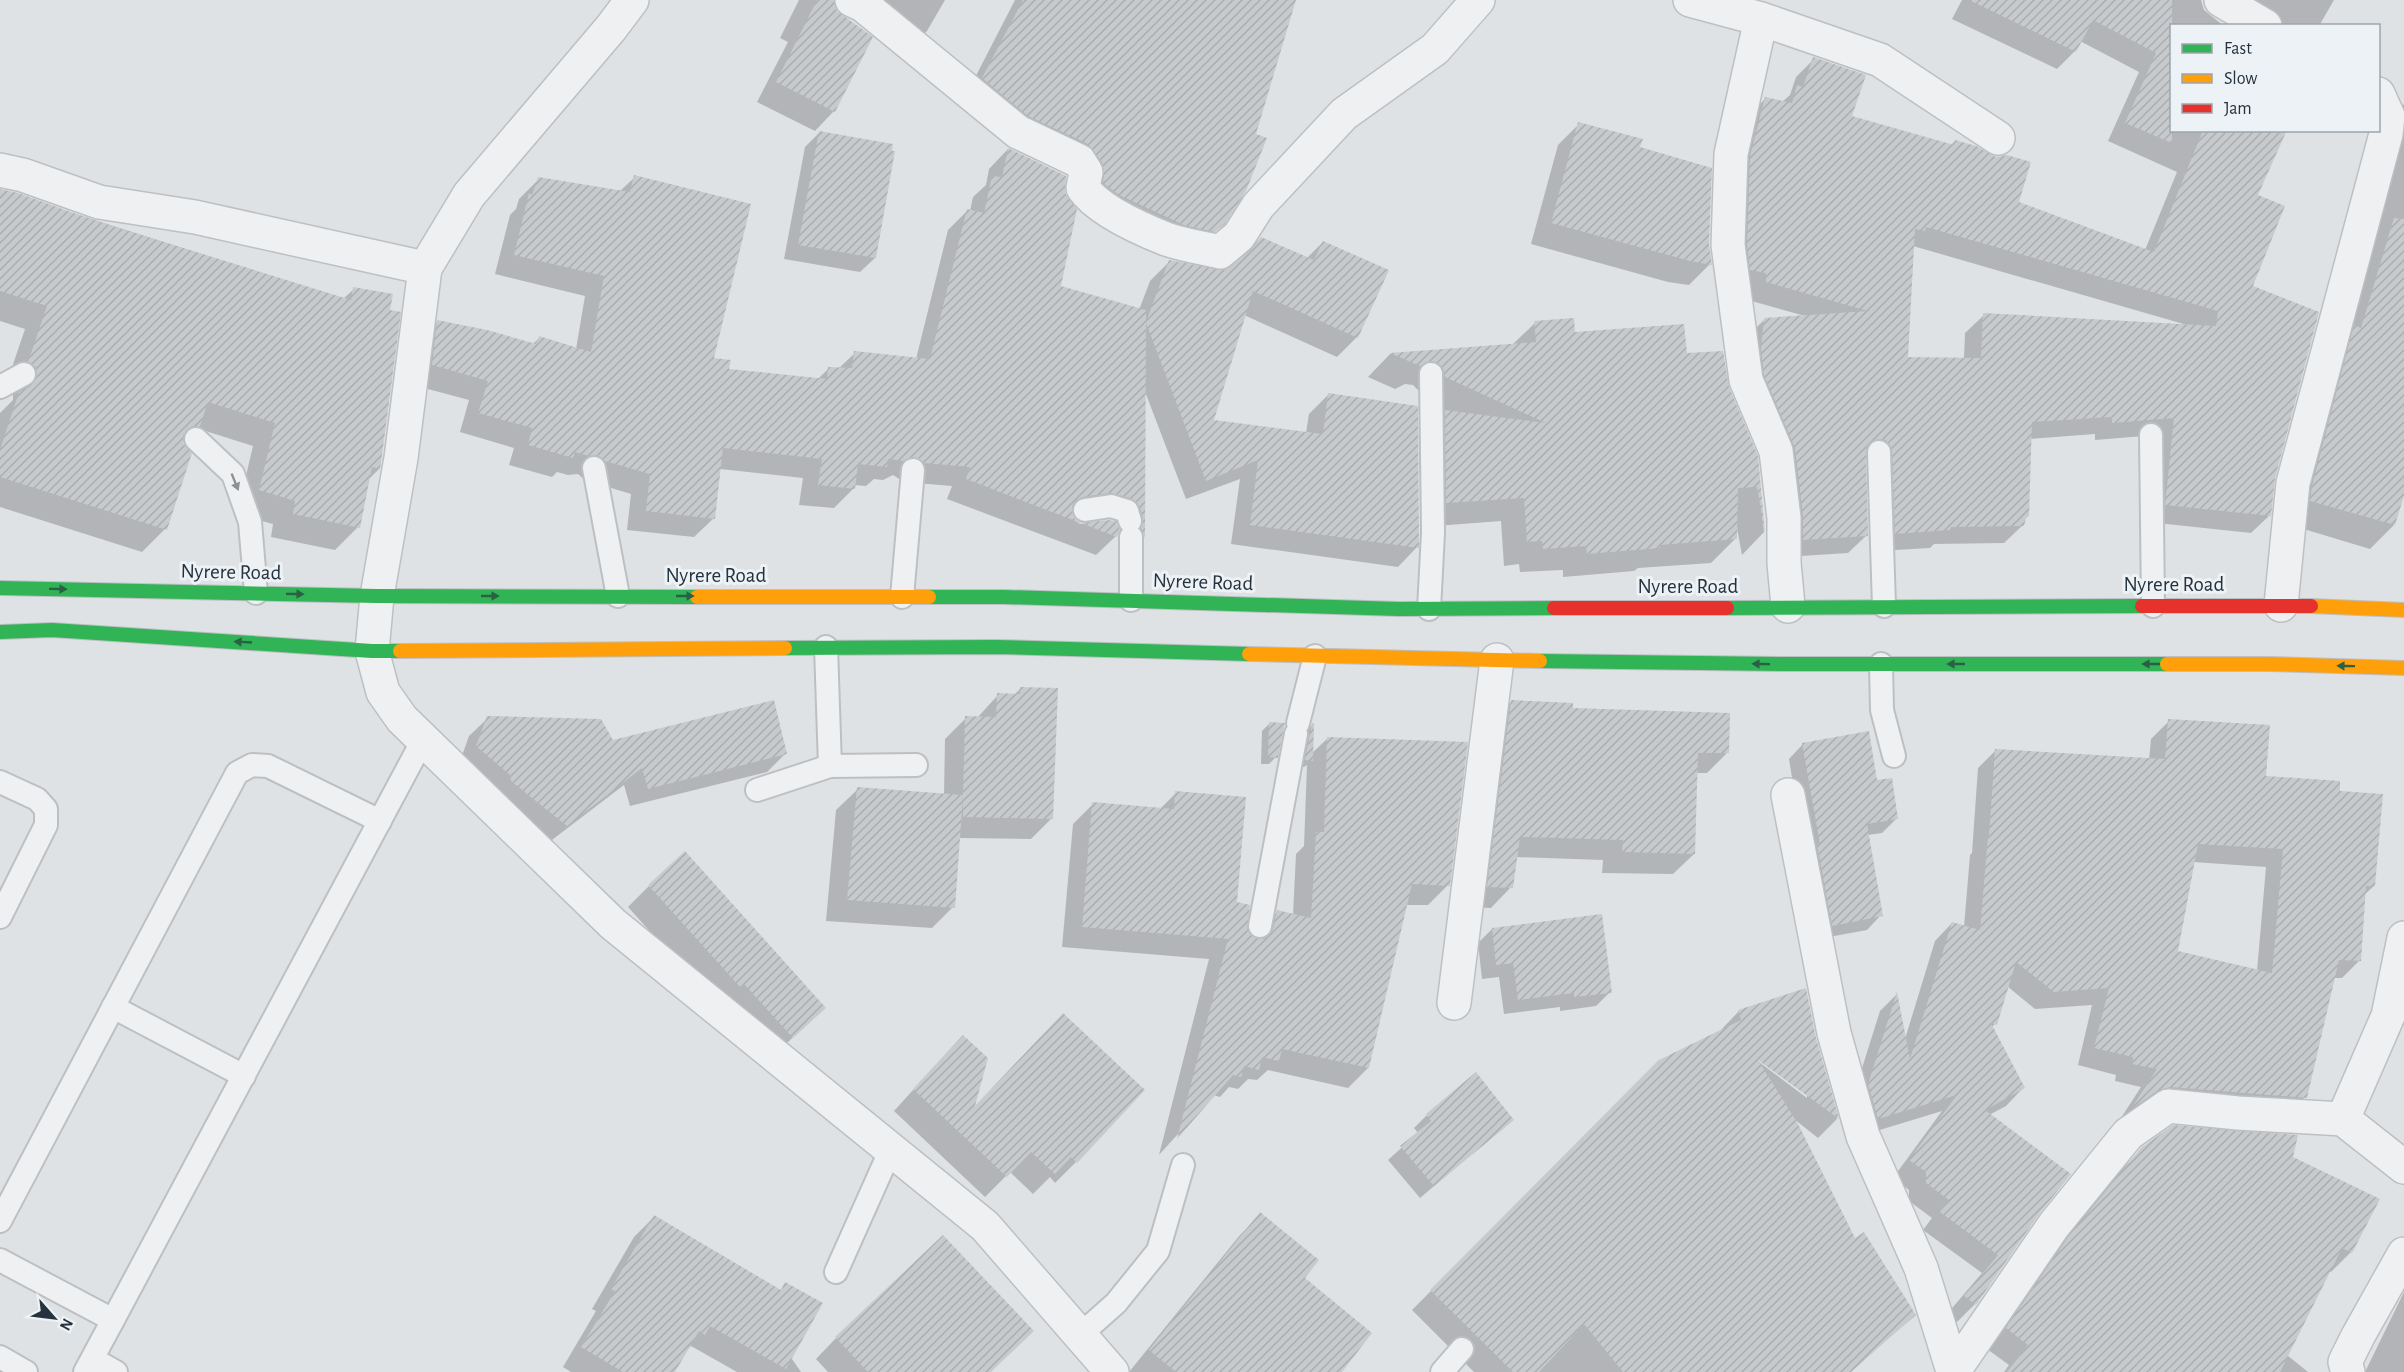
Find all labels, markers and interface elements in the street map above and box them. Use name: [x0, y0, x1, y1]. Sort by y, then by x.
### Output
legend: [2170, 24, 2380, 132]
text: Fast: [2224, 40, 2252, 58]
text: Slow: [2224, 70, 2257, 88]
text: Jam: [2224, 100, 2252, 118]
one-way arrow: [230, 473, 240, 491]
street label: Nyrere Road: [180, 561, 282, 583]
street label: Nyrere Road: [666, 565, 767, 586]
street label: Nyrere Road: [1152, 570, 1254, 594]
street label: Nyrere Road: [2124, 574, 2225, 595]
street label: Nyrere Road: [1638, 576, 1739, 597]
one-way arrow: [49, 585, 68, 594]
one-way arrow: [286, 589, 305, 599]
one-way arrow: [481, 591, 500, 601]
one-way arrow: [676, 591, 695, 601]
one-way arrow: [234, 637, 253, 646]
one-way arrow: [1751, 659, 1770, 669]
one-way arrow: [1946, 659, 1965, 669]
one-way arrow: [2141, 659, 2160, 669]
one-way arrow: [2336, 661, 2355, 671]
north arrow: [24, 1288, 84, 1348]
text: N: [57, 1316, 76, 1333]

